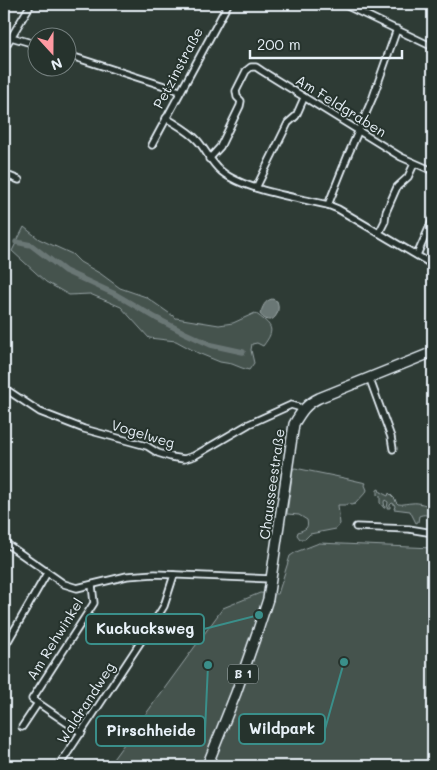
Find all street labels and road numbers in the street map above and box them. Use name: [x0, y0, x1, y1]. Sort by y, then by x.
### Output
street label: Petzinstraße: [148, 24, 207, 112]
street label: Am Feldgraben: [292, 70, 390, 141]
street label: Vogelweg: [109, 415, 177, 452]
street label: Chausseestraße: [254, 427, 289, 540]
street label: Am Rehwinkel: [22, 594, 87, 683]
street label: Waldrandweg: [52, 658, 119, 747]
road number: B 1: [228, 664, 258, 684]

